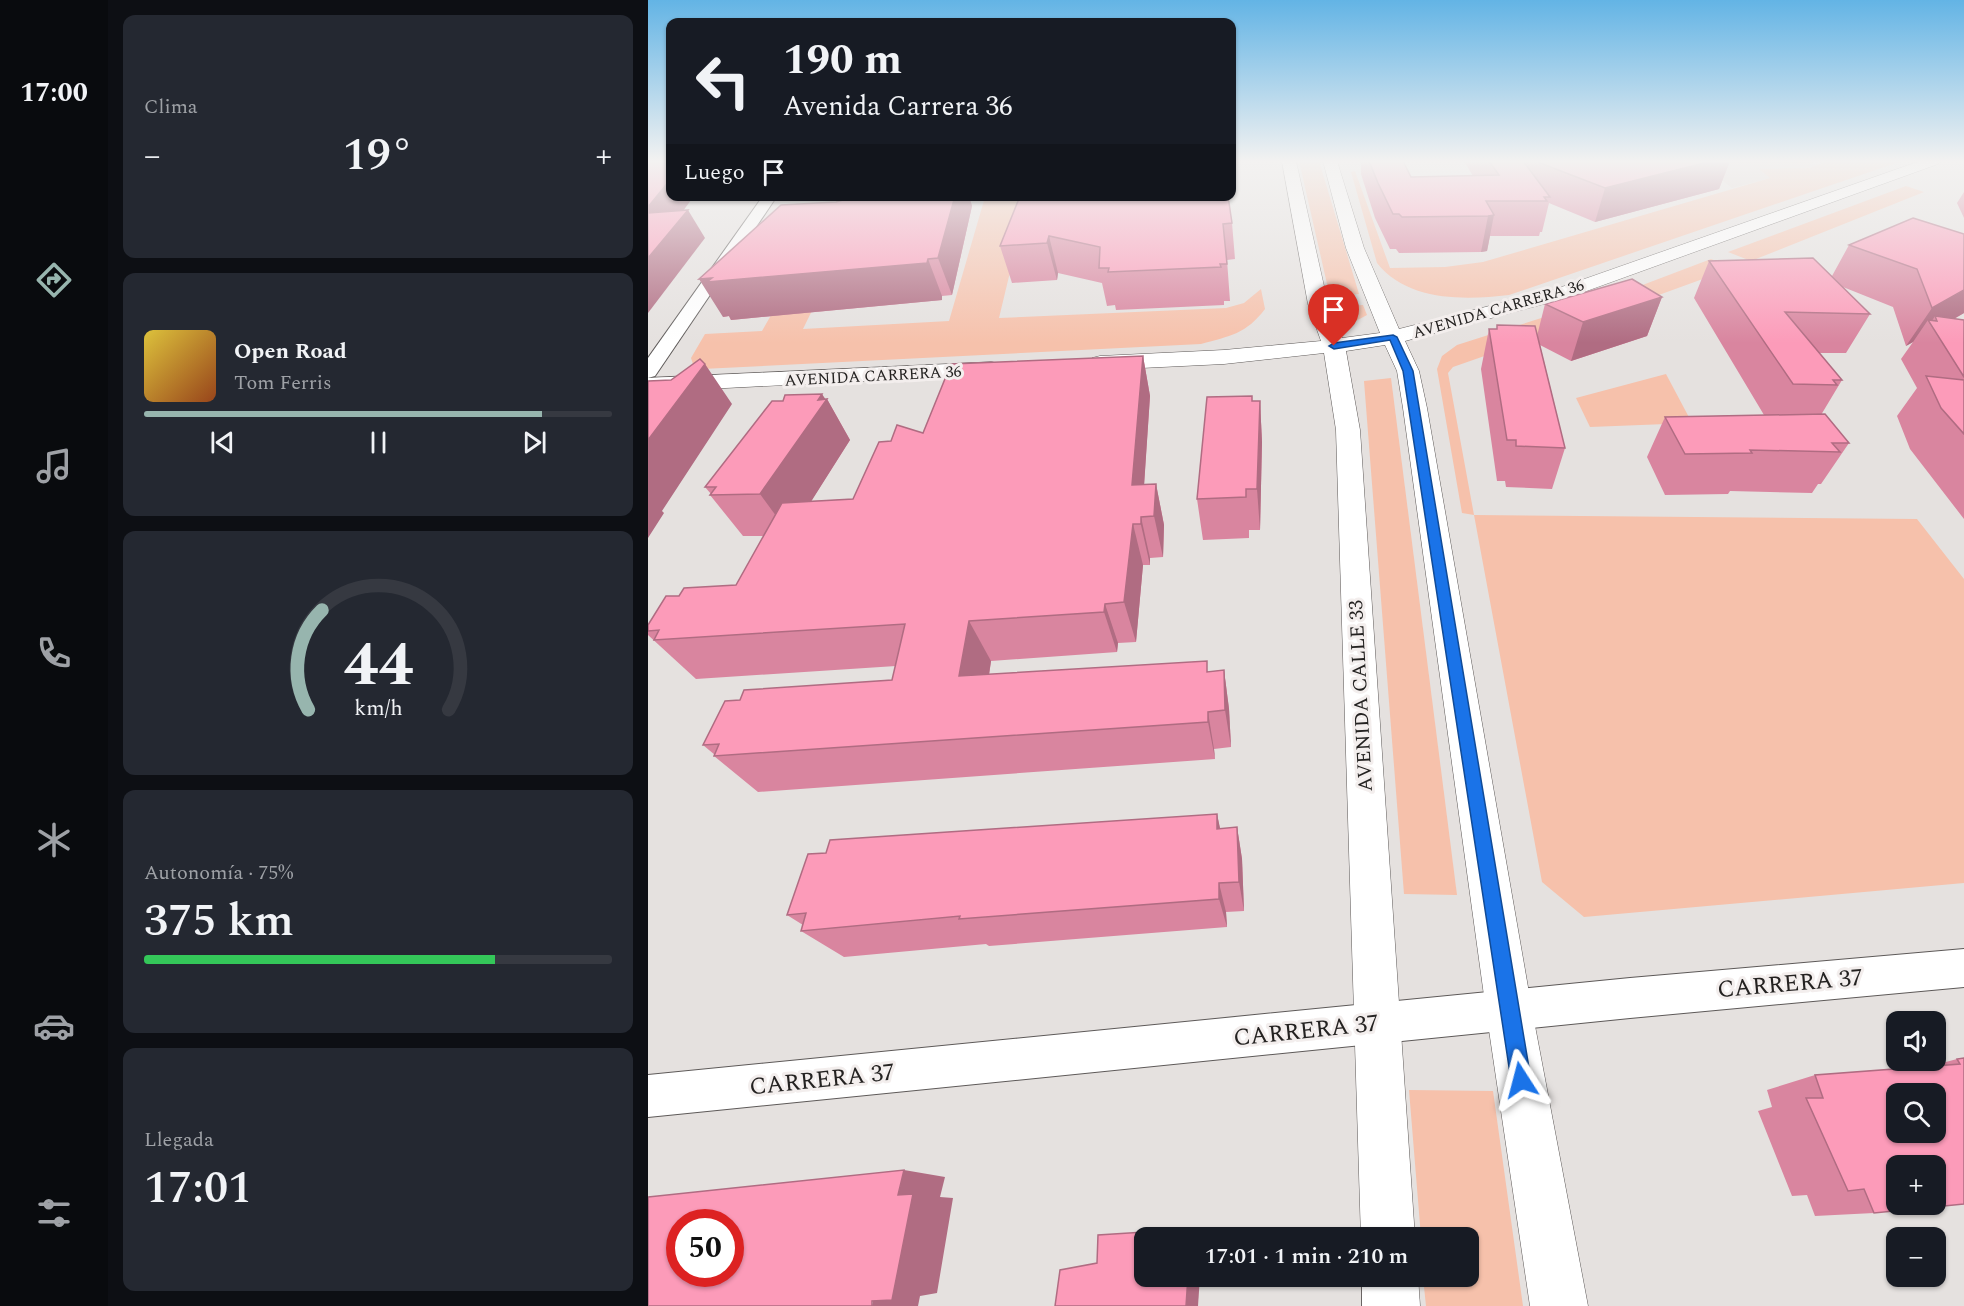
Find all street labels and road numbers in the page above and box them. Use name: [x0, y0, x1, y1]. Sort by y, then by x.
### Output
street label: AVENIDA CARRERA 36: [1410, 273, 1587, 345]
street label: AVENIDA CARRERA 36: [784, 359, 962, 393]
street label: AVENIDA CALLE 33: [1341, 599, 1381, 792]
street label: CARRERA 37: [1716, 960, 1864, 1008]
street label: CARRERA 37: [1232, 1005, 1381, 1057]
street label: CARRERA 37: [748, 1054, 897, 1106]

